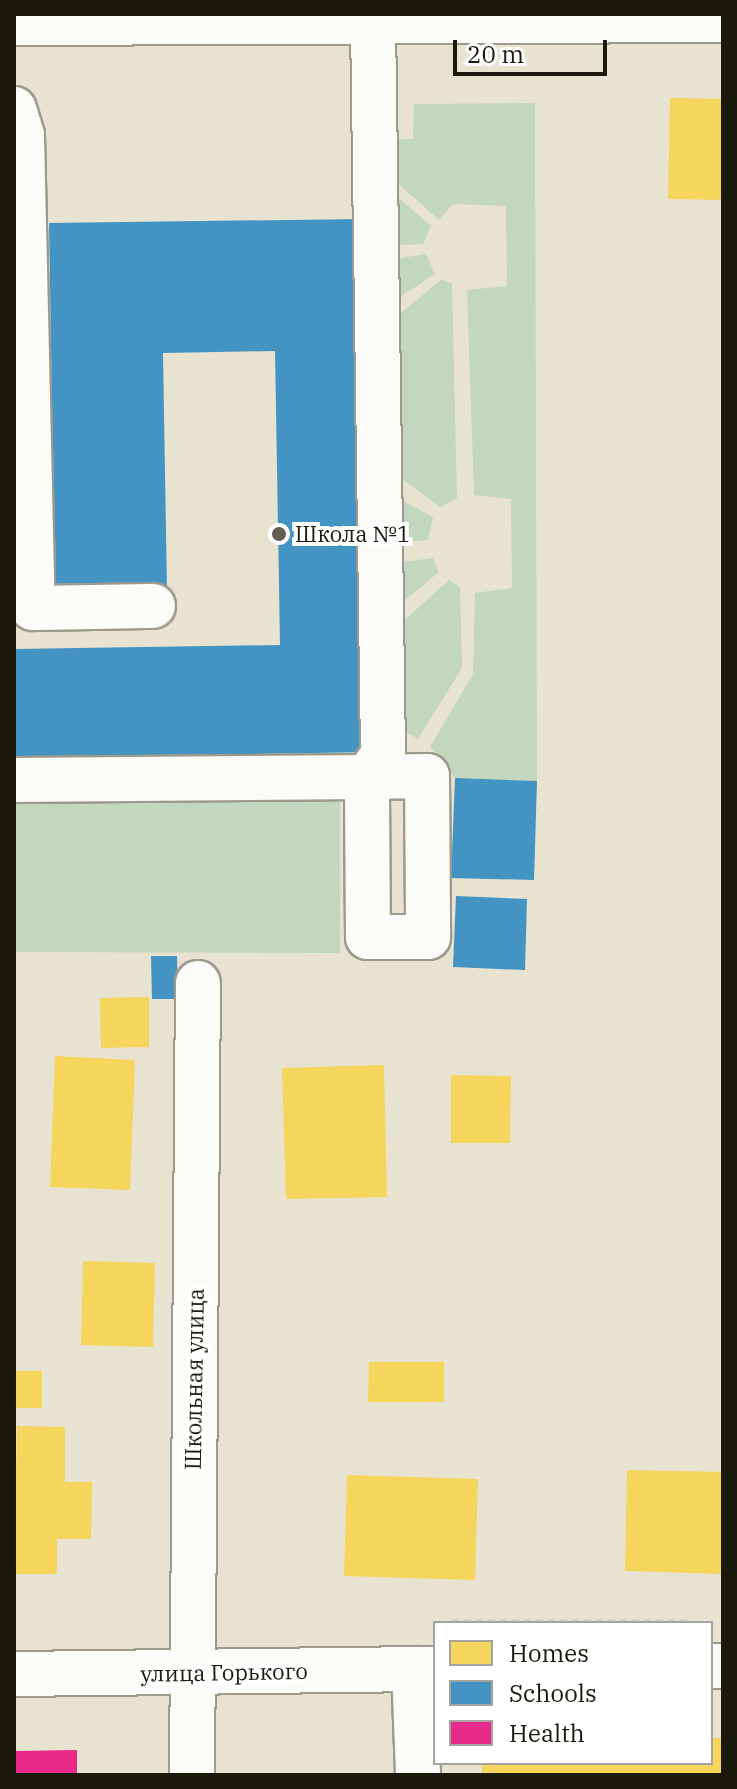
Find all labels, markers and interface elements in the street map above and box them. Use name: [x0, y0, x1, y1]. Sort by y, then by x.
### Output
scale bar: [457, 24, 611, 74]
text: 20 m: [467, 38, 524, 70]
place label: Школа №1: [295, 521, 410, 547]
marker: Школа №1: [270, 525, 288, 543]
street label: Школьная улица: [179, 1288, 209, 1470]
legend: [433, 1621, 713, 1765]
text: Homes: [509, 1637, 589, 1669]
street label: улица Горького: [140, 1657, 308, 1687]
text: Schools: [509, 1677, 597, 1709]
text: Health: [509, 1717, 585, 1749]

